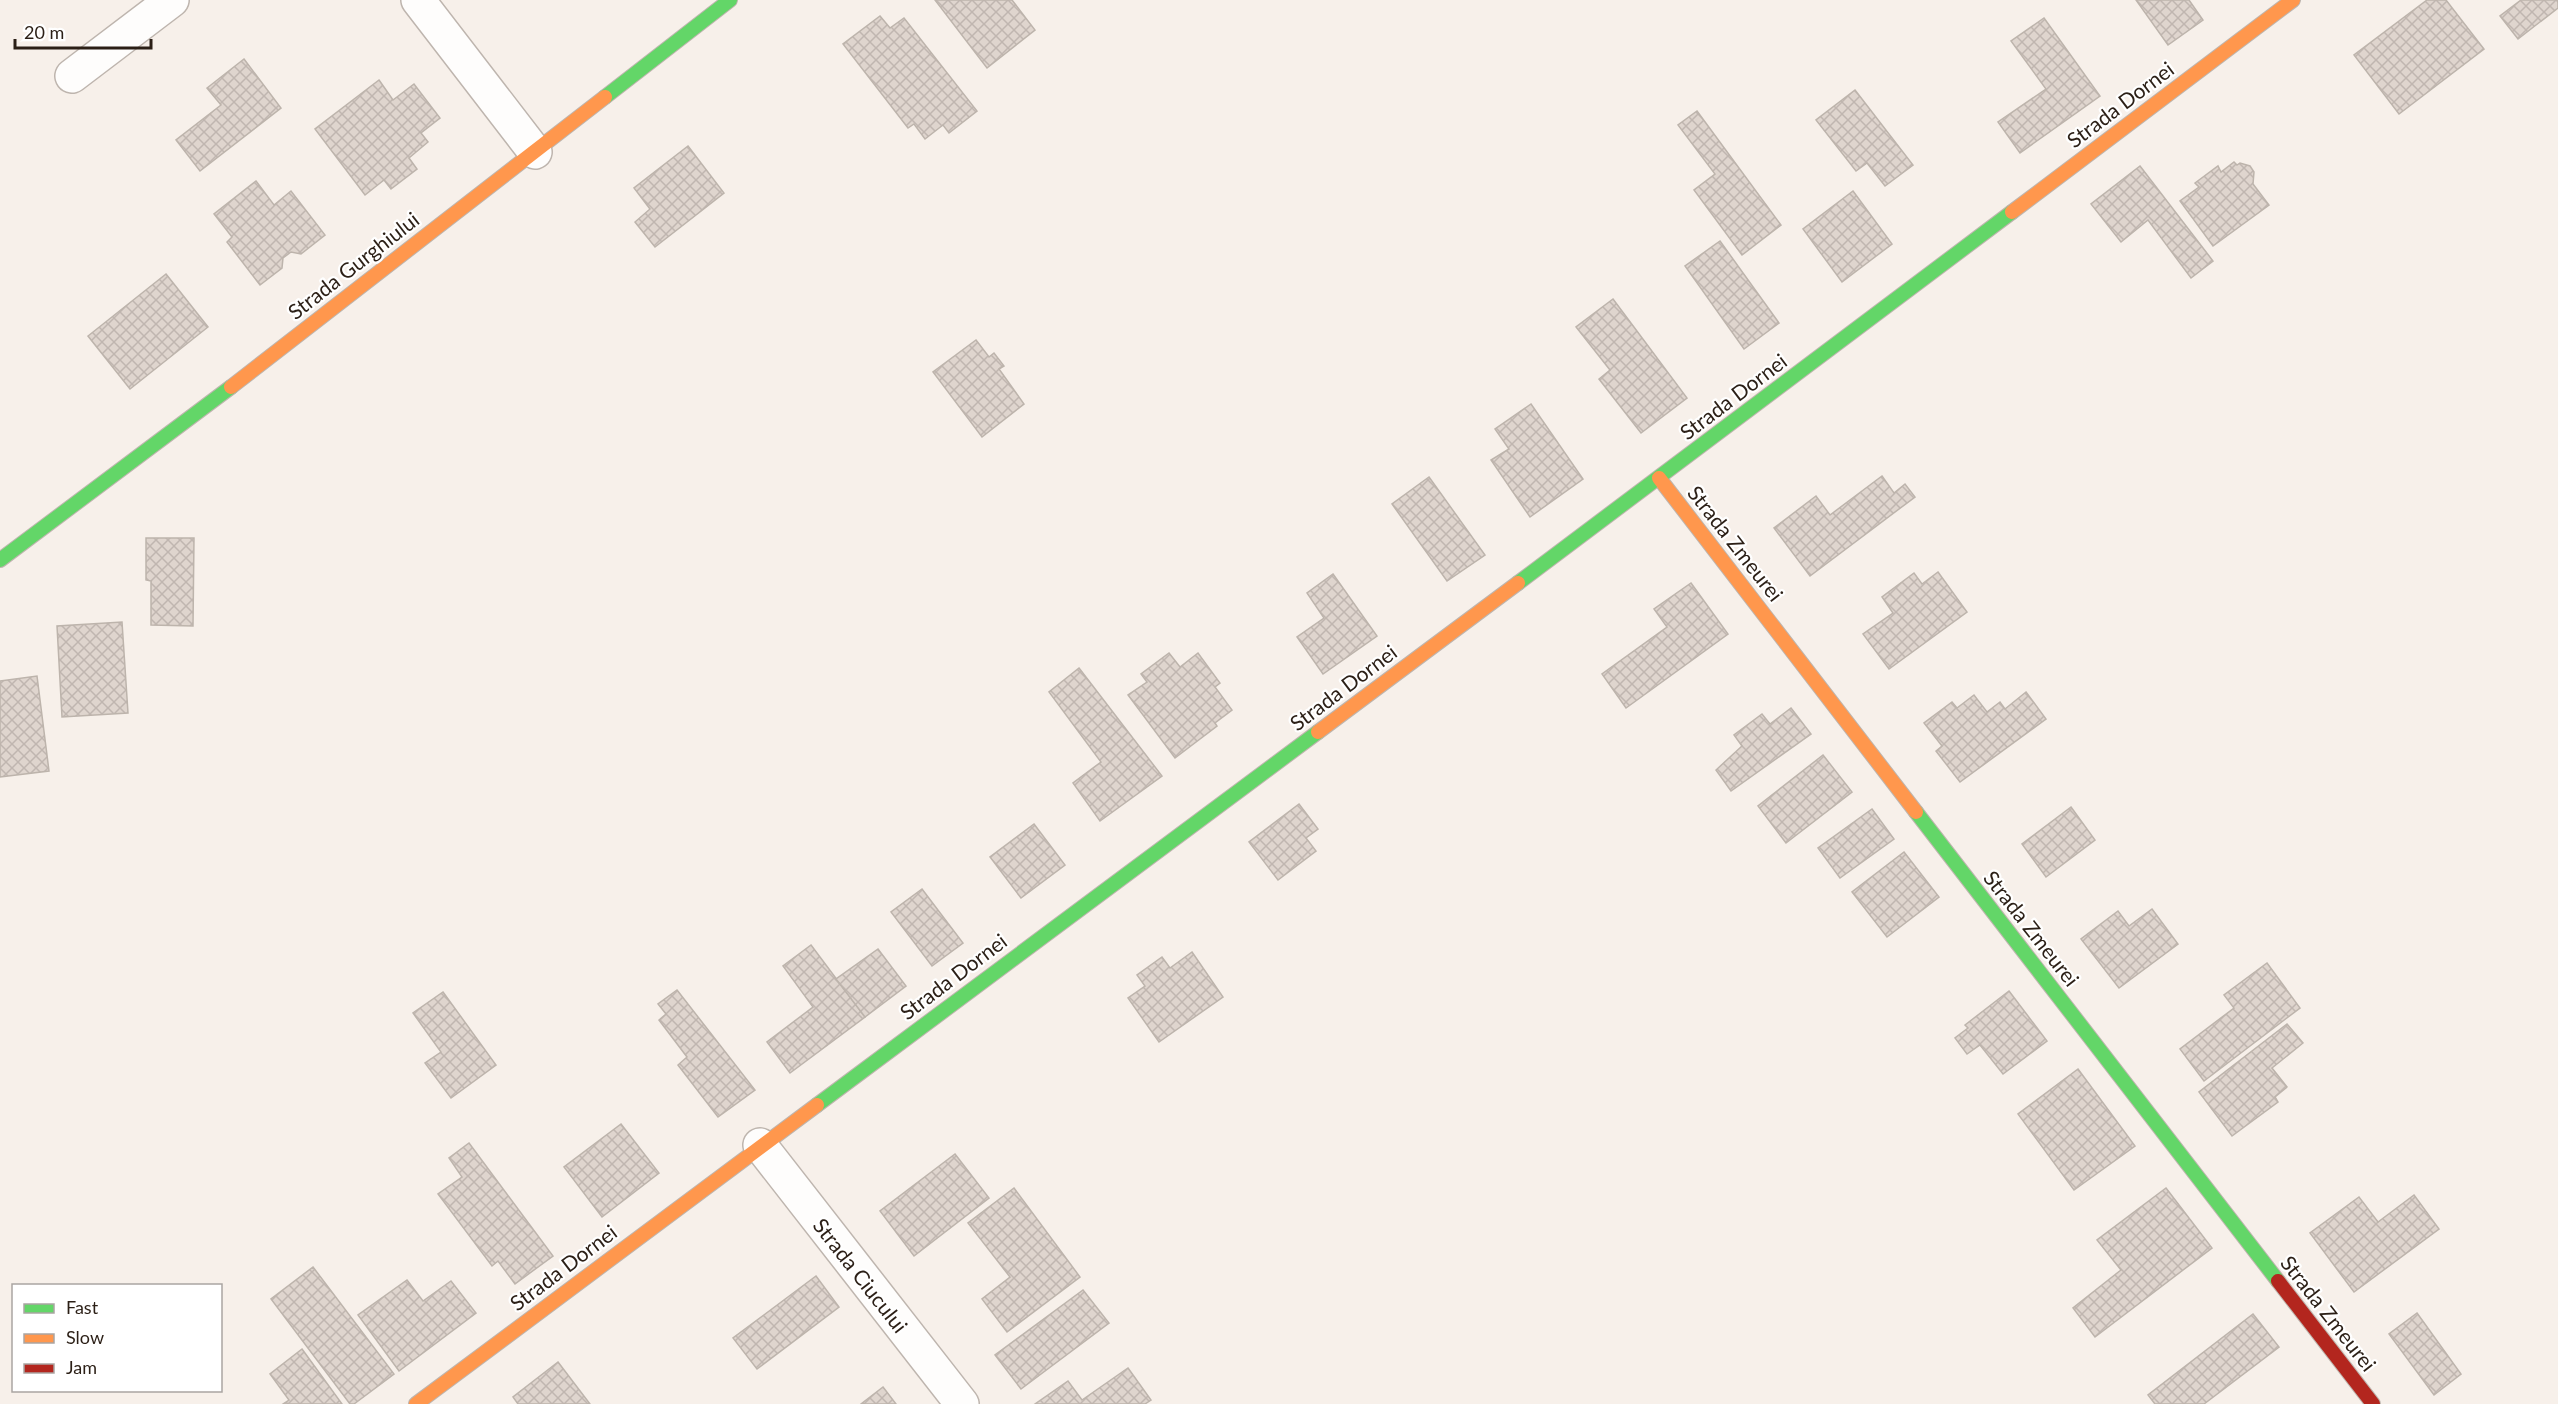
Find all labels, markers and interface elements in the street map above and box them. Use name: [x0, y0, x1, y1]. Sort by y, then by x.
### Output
scale bar: [15, 12, 152, 50]
text: 20 m: [24, 21, 64, 43]
street label: Strada Dornei: [2062, 56, 2178, 152]
street label: Strada Gurghiului: [283, 206, 423, 324]
street label: Strada Dornei: [1675, 348, 1791, 444]
street label: Strada Zmeurei: [1683, 480, 1789, 606]
street label: Strada Dornei: [1285, 639, 1401, 735]
street label: Strada Zmeurei: [1979, 865, 2085, 991]
street label: Strada Dornei: [895, 928, 1011, 1024]
street label: Strada Ciucului: [809, 1213, 913, 1337]
street label: Strada Dornei: [505, 1219, 621, 1315]
street label: Strada Zmeurei: [2276, 1250, 2382, 1376]
legend: [12, 1284, 222, 1392]
text: Fast: [66, 1296, 99, 1318]
text: Slow: [66, 1326, 104, 1348]
text: Jam: [66, 1356, 97, 1378]

